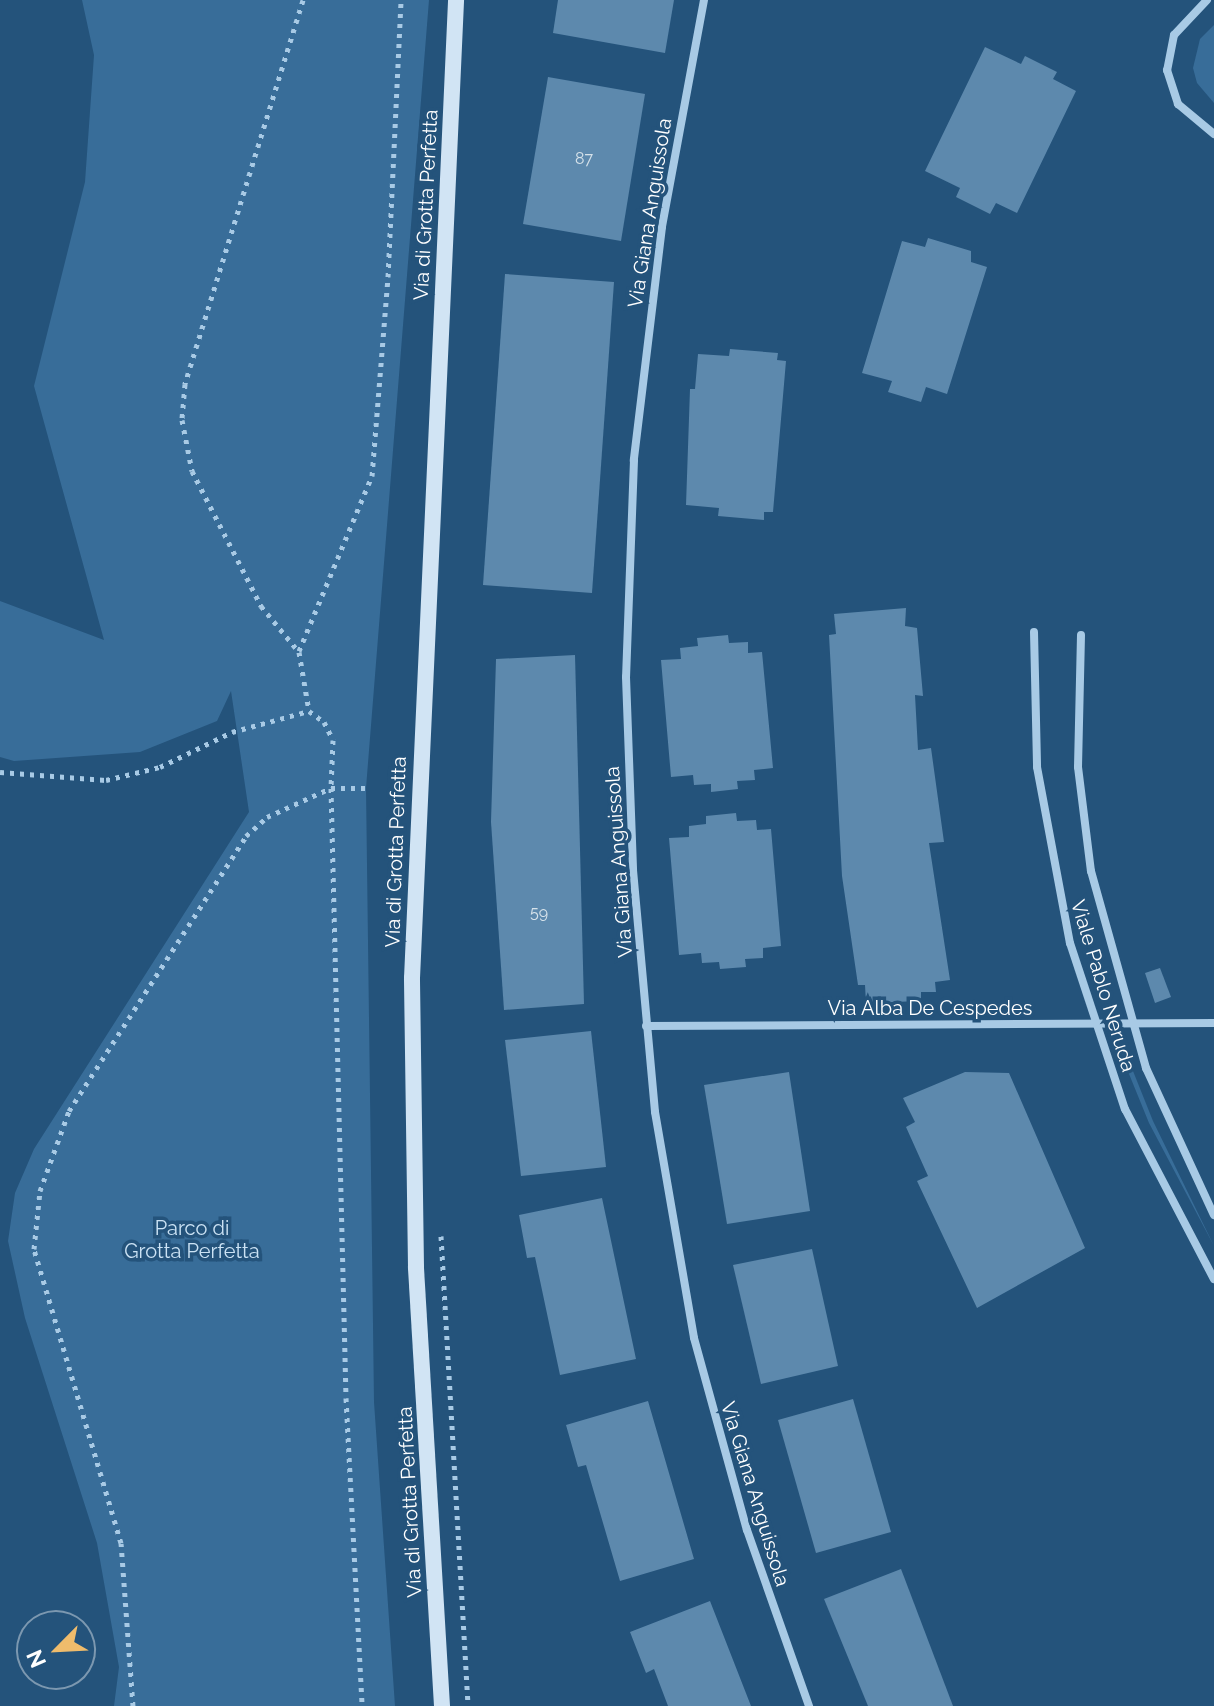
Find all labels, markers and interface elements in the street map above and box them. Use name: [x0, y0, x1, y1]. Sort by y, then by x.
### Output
street label: Via di Grotta Perfetta: [409, 109, 443, 301]
street label: Via Giana Anguissola: [623, 116, 677, 310]
house number: 87: [575, 149, 593, 169]
street label: Via di Grotta Perfetta: [381, 756, 411, 948]
street label: Via Giana Anguissola: [600, 765, 638, 959]
street label: Viale Pablo Neruda: [1065, 897, 1141, 1075]
house number: 59: [530, 903, 548, 923]
street label: Via Alba De Cespedes: [827, 996, 1033, 1020]
park label: Parco di Grotta Perfetta: [124, 1217, 260, 1264]
street label: Via Giana Anguissola: [715, 1398, 795, 1590]
street label: Via di Grotta Perfetta: [393, 1406, 427, 1598]
north arrow: [16, 1610, 96, 1690]
text: N: [21, 1646, 51, 1672]

